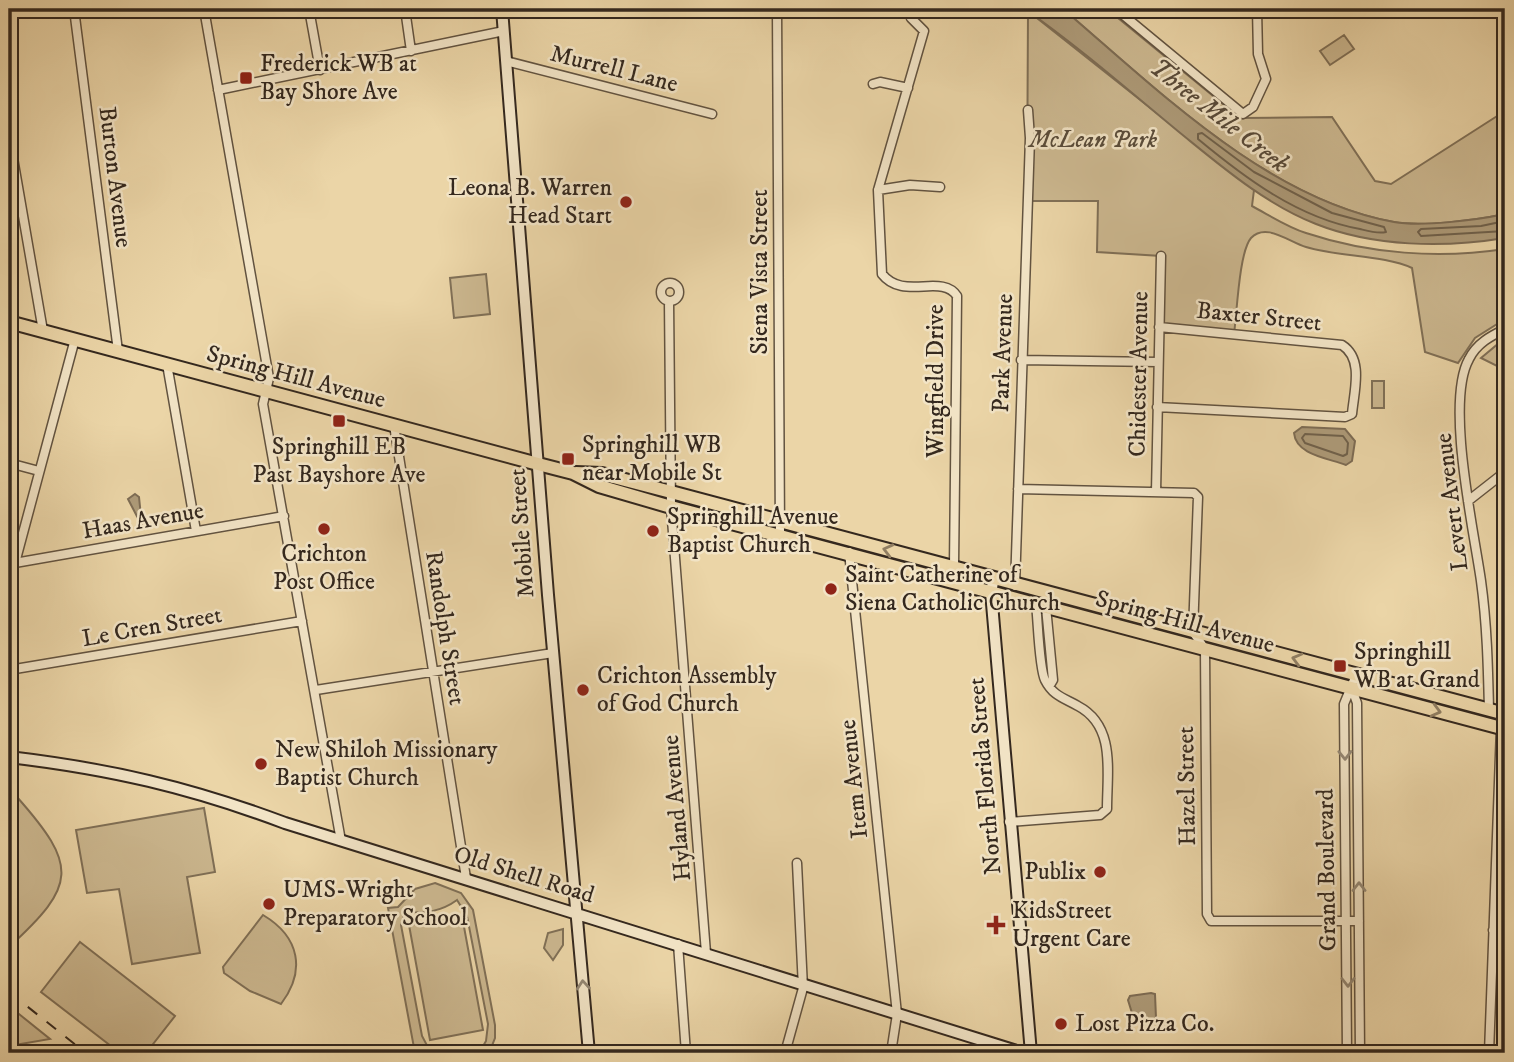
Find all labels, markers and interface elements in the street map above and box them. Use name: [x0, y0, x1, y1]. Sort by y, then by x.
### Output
street label: Murrell Lane: [547, 39, 681, 99]
place label: Frederick WB at Bay Shore Ave: [260, 49, 417, 107]
water label: Three Mile Creek: [1143, 51, 1295, 181]
marker: Frederick WB at Bay Shore Ave: [238, 70, 254, 86]
street label: Burton Avenue: [91, 105, 139, 249]
park label: McLean Park: [1027, 125, 1157, 155]
place label: Leona B. Warren Head Start: [448, 173, 612, 231]
street label: Siena Vista Street: [745, 189, 775, 355]
marker: Leona B. Warren Head Start: [618, 194, 634, 210]
street label: Chidester Avenue: [1123, 291, 1155, 457]
street label: Park Avenue: [986, 293, 1020, 413]
street label: Baxter Street: [1195, 296, 1323, 339]
street label: Wingfield Drive: [921, 304, 951, 459]
street label: Spring Hill Avenue: [203, 339, 389, 415]
marker: Springhill EB Past Bayshore Ave: [331, 413, 347, 429]
place label: Springhill WB near Mobile St: [582, 430, 722, 488]
street label: Levert Avenue: [1429, 431, 1475, 573]
place label: Springhill EB Past Bayshore Ave: [253, 432, 426, 490]
marker: Springhill WB near Mobile St: [560, 451, 576, 467]
street label: Mobile Street: [502, 467, 541, 599]
street label: Haas Avenue: [80, 496, 206, 546]
place label: Springhill Avenue Baptist Church: [667, 502, 838, 560]
marker: Crichton Post Office: [316, 521, 332, 537]
marker: Springhill Avenue Baptist Church: [645, 523, 661, 539]
place label: Crichton Post Office: [273, 539, 375, 597]
one-way arrow: [882, 544, 894, 558]
street label: Randolph Street: [418, 549, 472, 708]
place label: Saint Catherine of Siena Catholic Church: [845, 560, 1061, 618]
marker: Saint Catherine of Siena Catholic Church: [823, 581, 839, 597]
street label: Spring Hill Avenue: [1092, 584, 1278, 660]
street label: Le Cren Street: [80, 600, 225, 654]
place label: Springhill WB at Grand: [1353, 637, 1480, 695]
one-way arrow: [1291, 653, 1303, 667]
marker: Springhill WB at Grand: [1332, 658, 1348, 674]
place label: Crichton Assembly of God Church: [597, 661, 777, 719]
street label: North Florida Street: [961, 676, 1009, 876]
marker: Crichton Assembly of God Church: [575, 682, 591, 698]
one-way arrow: [1430, 703, 1442, 717]
street label: Item Avenue: [833, 718, 875, 840]
street label: Hazel Street: [1171, 726, 1203, 846]
street label: Hyland Avenue: [656, 734, 698, 882]
place label: New Shiloh Missionary Baptist Church: [275, 735, 498, 793]
one-way arrow: [1337, 750, 1353, 761]
marker: New Shiloh Missionary Baptist Church: [253, 756, 269, 772]
street label: Grand Boulevard: [1311, 788, 1343, 952]
street label: Old Shell Road: [450, 839, 598, 911]
place label: Publix: [1024, 857, 1086, 887]
marker: Publix: [1092, 864, 1108, 880]
place label: UMS-Wright Preparatory School: [283, 875, 469, 933]
one-way arrow: [1351, 881, 1367, 892]
marker: UMS-Wright Preparatory School: [261, 896, 277, 912]
place label: KidsStreet Urgent Care: [1012, 896, 1131, 954]
marker: KidsStreet Urgent Care: [986, 915, 1006, 935]
one-way arrow: [1340, 978, 1356, 988]
one-way arrow: [575, 979, 590, 991]
place label: Lost Pizza Co.: [1075, 1009, 1214, 1039]
marker: Lost Pizza Co.: [1053, 1016, 1069, 1032]

